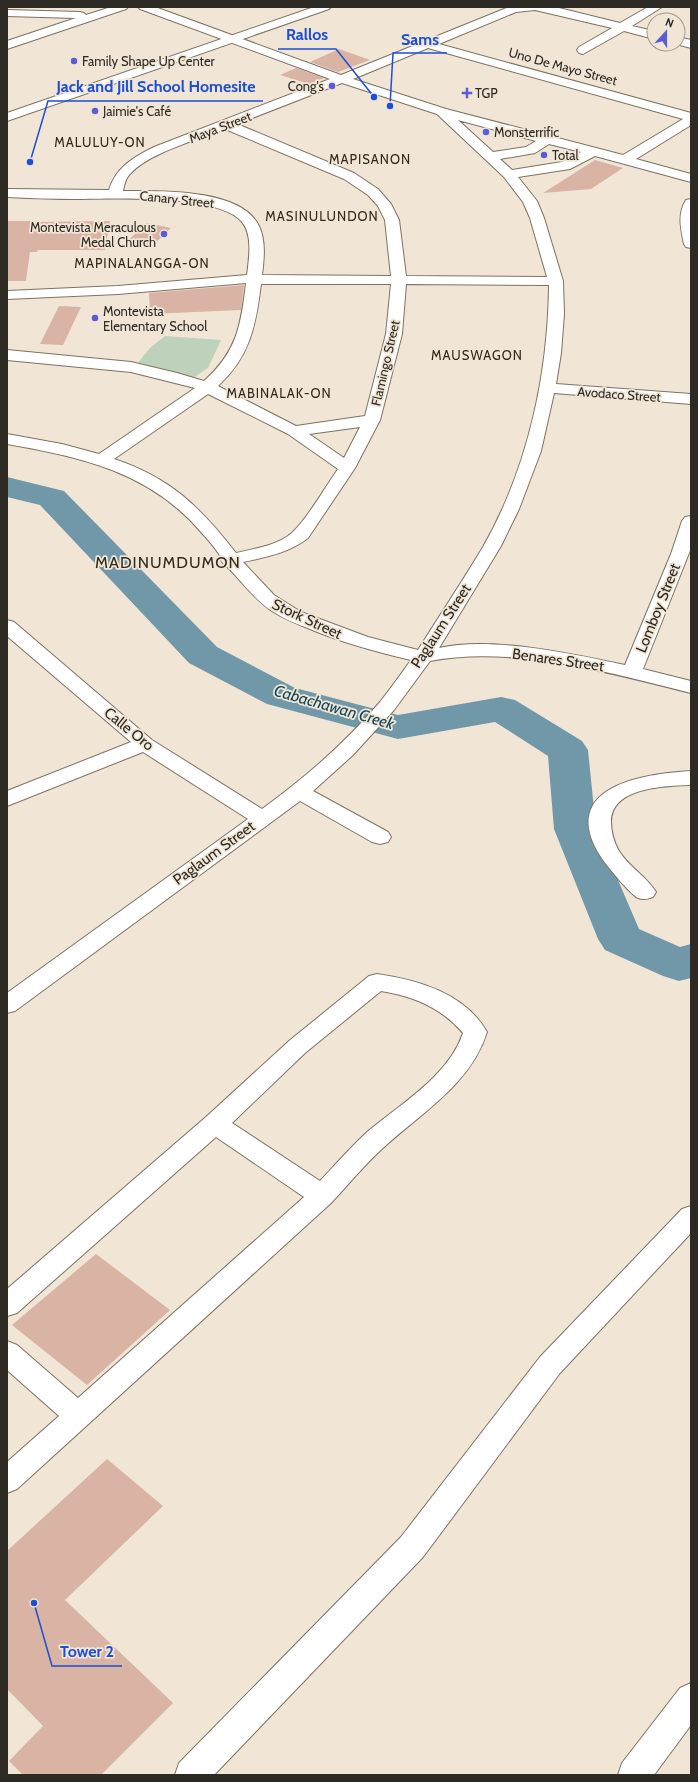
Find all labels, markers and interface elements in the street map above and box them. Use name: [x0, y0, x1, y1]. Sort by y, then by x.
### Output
north arrow: [646, 12, 686, 52]
text: N: [663, 15, 676, 31]
callout: Rallos: [278, 21, 336, 49]
text: Rallos: [286, 25, 328, 44]
callout: Sams: [393, 25, 447, 53]
text: Sams: [401, 30, 439, 49]
street label: Uno De Mayo Street: [507, 44, 620, 88]
place label: Family Shape Up Center: [82, 53, 216, 69]
marker: Family Shape Up Center: [69, 56, 79, 66]
callout: Jack and Jill School Homesite: [48, 73, 263, 101]
text: Jack and Jill School Homesite: [55, 77, 256, 96]
place label: Cong's: [288, 78, 325, 94]
marker: Cong's: [327, 81, 337, 91]
place label: TGP: [475, 85, 498, 101]
marker: TGP: [462, 88, 472, 98]
place label: Jaimie's Café: [102, 103, 172, 119]
marker: Jaimie's Café: [90, 106, 100, 116]
street label: Maya Street: [187, 108, 254, 146]
place label: Monsterrific: [494, 124, 559, 140]
marker: Monsterrific: [481, 127, 491, 137]
district label: MALULUY-ON: [54, 134, 146, 150]
place label: Total: [552, 147, 579, 163]
marker: Total: [539, 150, 549, 160]
district label: MAPISANON: [329, 151, 411, 167]
street label: Canary Street: [139, 187, 216, 211]
district label: MASINULUNDON: [265, 208, 379, 224]
place label: Montevista Meraculous Medal Church: [30, 219, 157, 250]
marker: Montevista Meraculous Medal Church: [159, 229, 169, 239]
district label: MAPINALANGGA-ON: [74, 255, 210, 271]
place label: Montevista Elementary School: [103, 303, 207, 334]
marker: Montevista Elementary School: [90, 313, 100, 323]
street label: Flamingo Street: [367, 318, 403, 407]
district label: MAUSWAGON: [431, 347, 523, 363]
street label: Avodaco Street: [577, 383, 662, 405]
district label: MABINALAK-ON: [226, 385, 332, 401]
district label: MADINUMDUMON: [95, 553, 241, 572]
street label: Lomboy Street: [632, 561, 684, 655]
street label: Paglaum Street: [407, 581, 475, 671]
street label: Stork Street: [269, 595, 345, 643]
street label: Benares Street: [511, 645, 605, 675]
water label: Cabachawan Creek: [272, 681, 397, 734]
street label: Calle Oro: [101, 704, 157, 754]
street label: Paglaum Street: [170, 817, 258, 889]
callout: Tower 2: [52, 1638, 122, 1666]
text: Tower 2: [60, 1642, 114, 1661]

